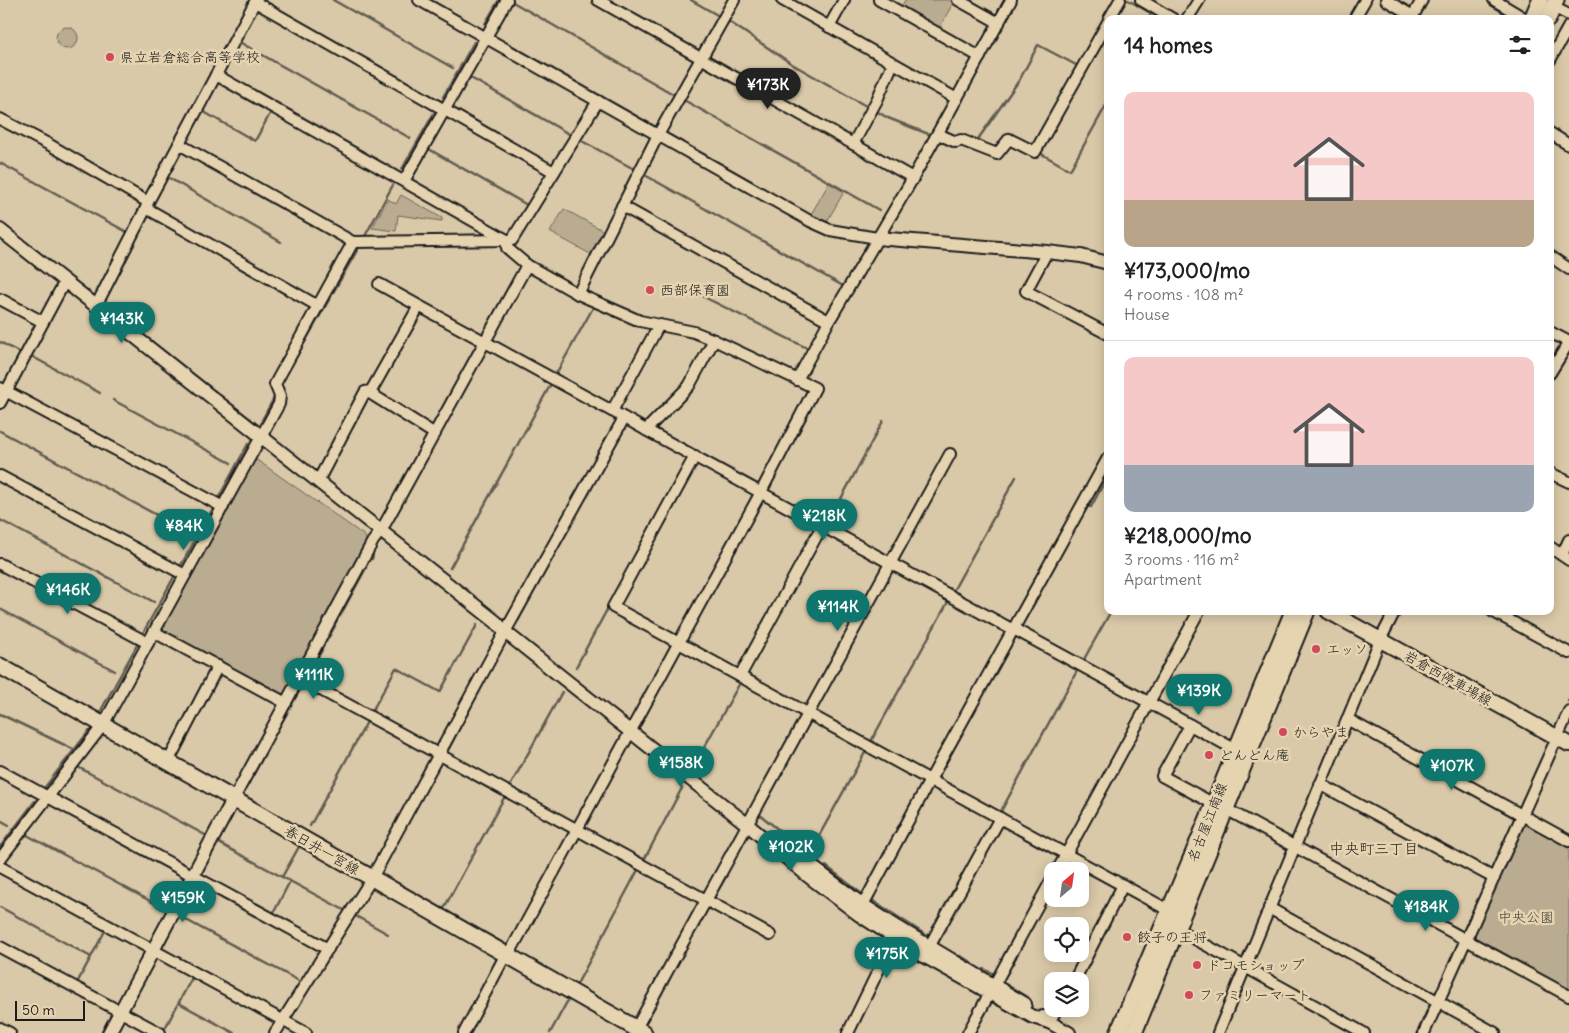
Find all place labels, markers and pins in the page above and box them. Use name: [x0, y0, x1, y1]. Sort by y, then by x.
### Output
place label: 県立岩倉総合高等学校: [120, 48, 260, 66]
marker: 県立岩倉総合高等学校: [104, 51, 116, 63]
pin: ¥173K: [733, 68, 803, 110]
place label: 西部保育園: [660, 281, 730, 299]
marker: 西部保育園: [644, 284, 656, 296]
pin: ¥143K: [87, 302, 157, 344]
pin: ¥218K: [789, 498, 859, 541]
pin: ¥84K: [154, 508, 214, 551]
pin: ¥146K: [33, 572, 103, 615]
pin: ¥114K: [803, 590, 873, 632]
place label: エッソ: [1326, 640, 1368, 658]
marker: エッソ: [1310, 643, 1322, 655]
pin: ¥111K: [279, 658, 349, 700]
pin: ¥139K: [1164, 674, 1234, 716]
place label: からやま: [1293, 723, 1349, 741]
marker: からやま: [1277, 726, 1289, 738]
pin: ¥158K: [646, 746, 716, 788]
place label: どんどん庵: [1219, 746, 1290, 764]
pin: ¥107K: [1417, 748, 1487, 791]
marker: どんどん庵: [1203, 749, 1215, 761]
pin: ¥102K: [756, 830, 826, 872]
pin: ¥159K: [148, 880, 218, 923]
pin: ¥184K: [1391, 890, 1461, 932]
place label: 餃子の王将: [1137, 928, 1207, 946]
marker: 餃子の王将: [1121, 931, 1133, 943]
pin: ¥175K: [852, 936, 922, 979]
place label: ドコモショップ: [1207, 956, 1304, 974]
marker: ドコモショップ: [1191, 959, 1203, 971]
place label: ファミリーマート: [1199, 986, 1311, 1004]
marker: ファミリーマート: [1183, 989, 1195, 1001]

